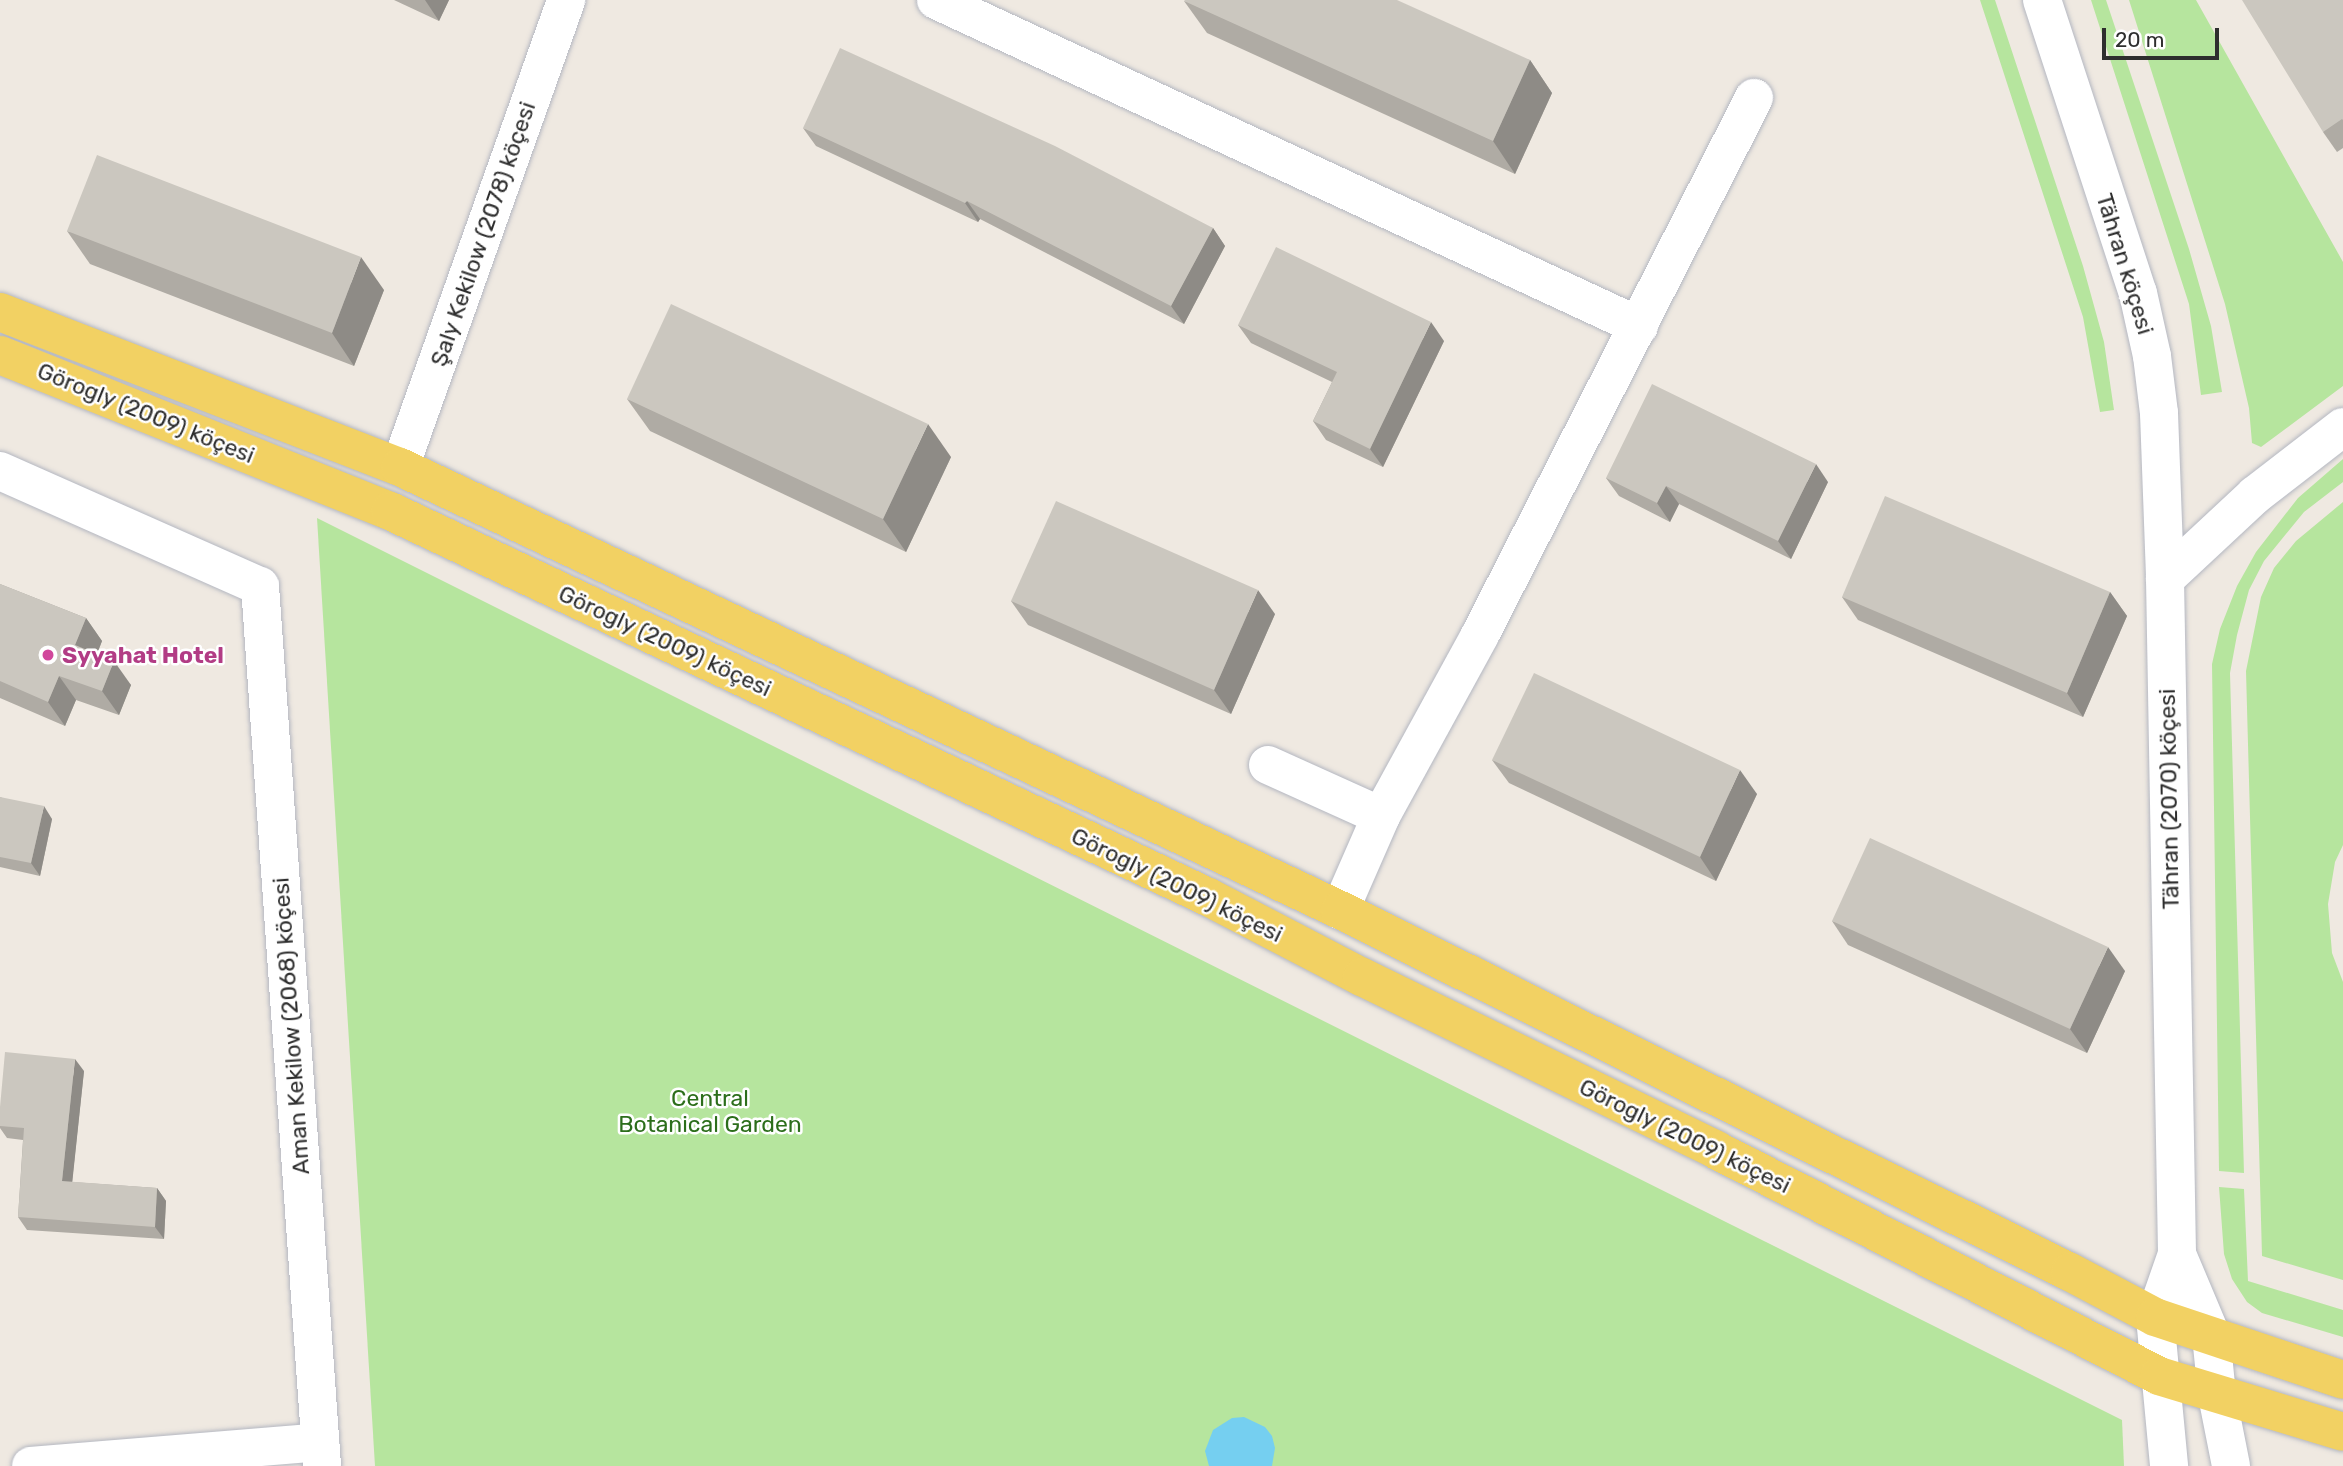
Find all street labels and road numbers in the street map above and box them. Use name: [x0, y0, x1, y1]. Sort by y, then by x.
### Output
street label: Şaly Kekilow (2078) köçesi: [425, 98, 541, 370]
street label: Tähran köçesi: [2090, 190, 2160, 338]
street label: Görogly (2009) köçesi: [33, 357, 259, 469]
street label: Görogly (2009) köçesi: [554, 579, 776, 703]
street label: Tähran (2070) köçesi: [2153, 688, 2185, 910]
street label: Görogly (2009) köçesi: [1067, 822, 1287, 948]
street label: Aman Kekilow (2068) köçesi: [267, 876, 315, 1176]
street label: Görogly (2009) köçesi: [1575, 1073, 1795, 1199]

